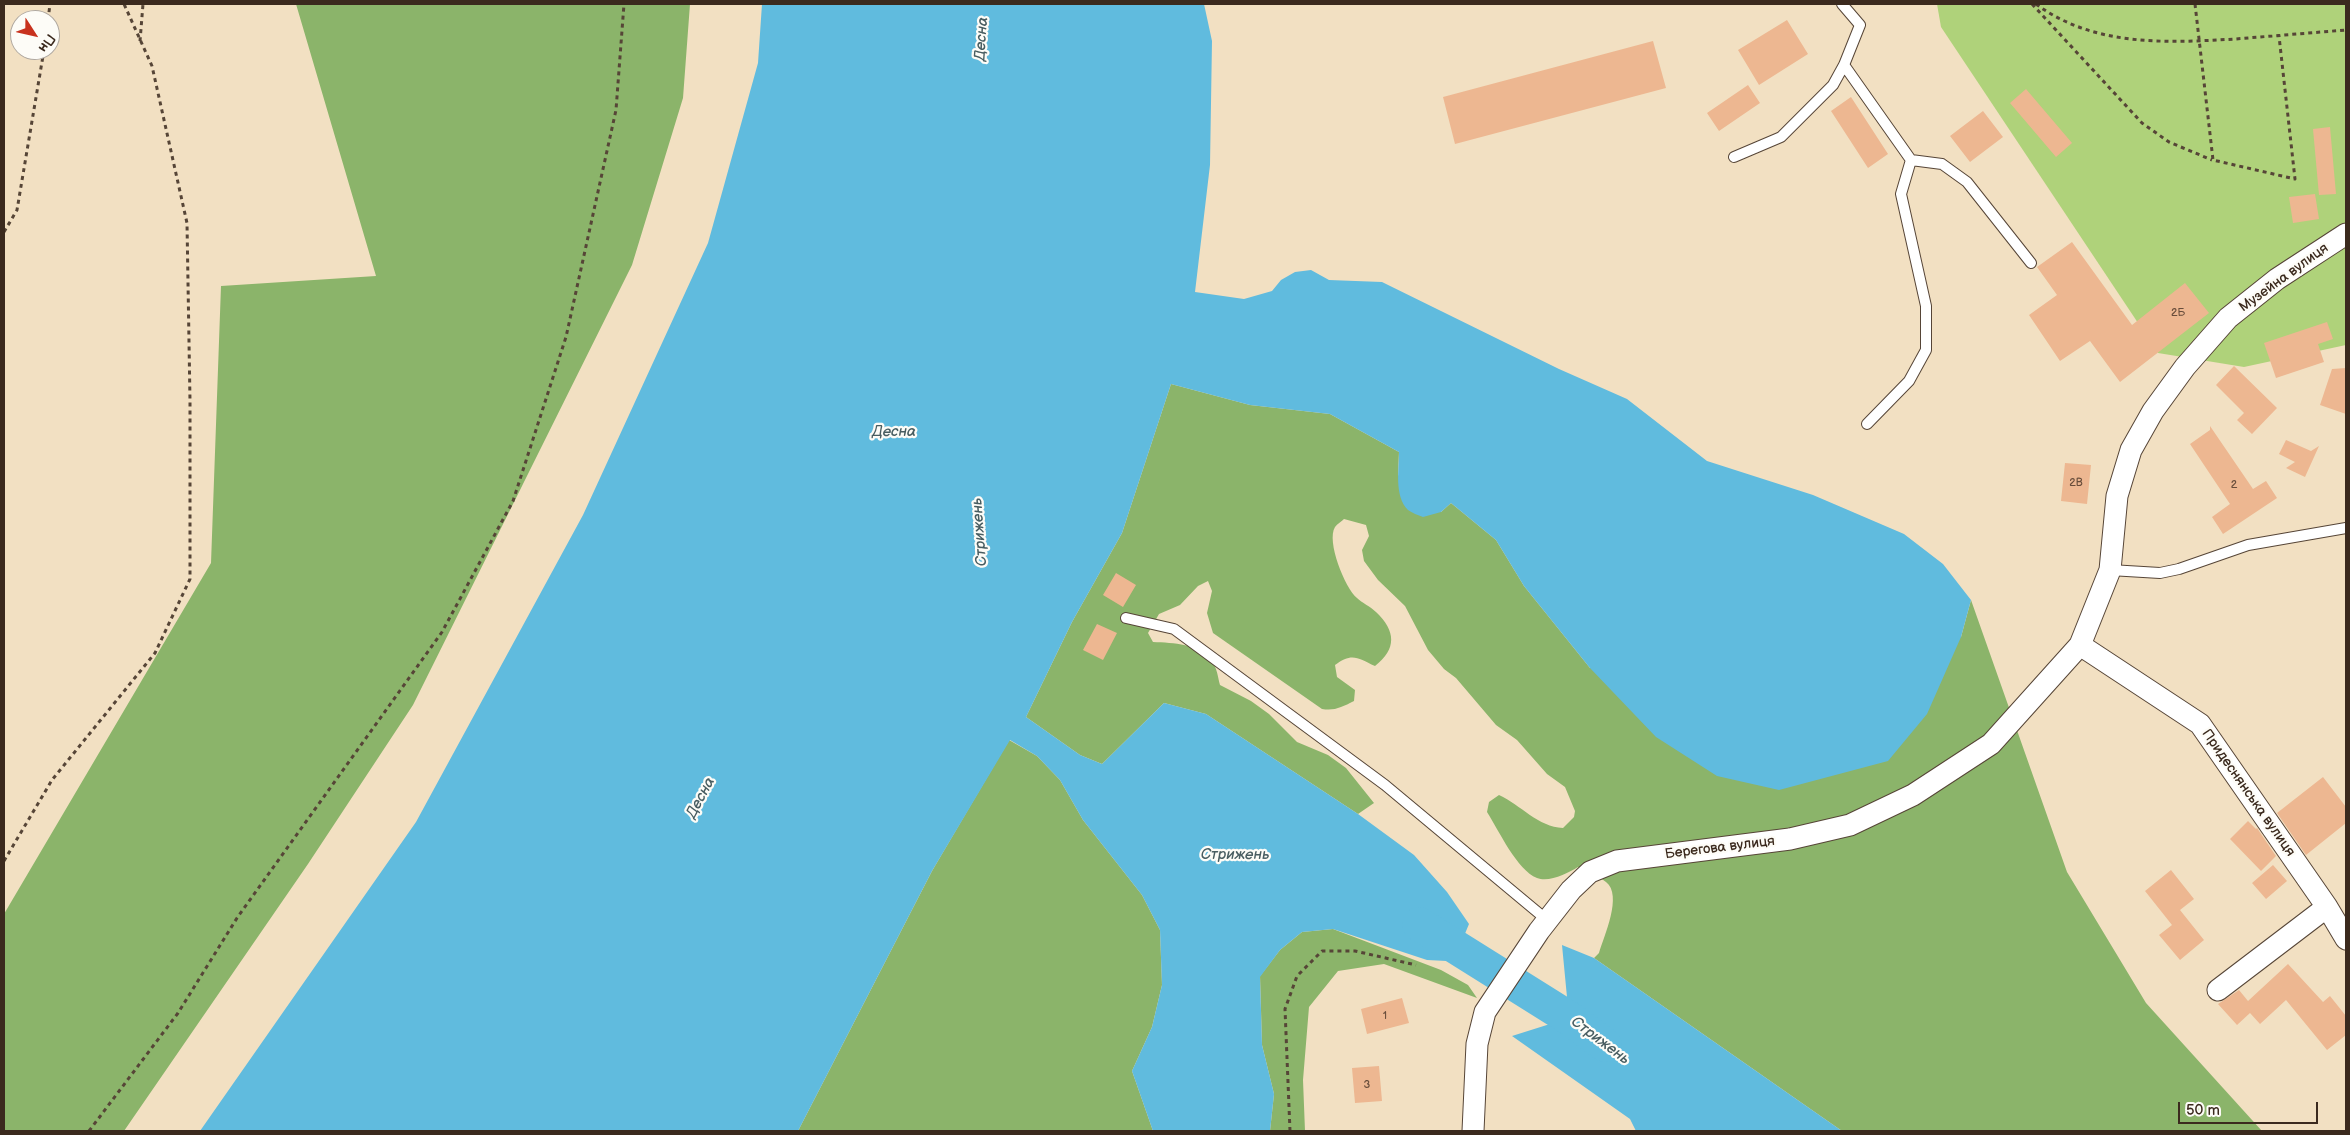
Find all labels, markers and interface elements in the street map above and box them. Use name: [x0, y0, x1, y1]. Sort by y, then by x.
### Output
north arrow: [10, 10, 60, 60]
water label: Десна: [971, 17, 993, 61]
text: Пн: [35, 31, 59, 56]
street label: Музейна вулиця: [2236, 240, 2332, 316]
house number: 2Б: [2171, 306, 2185, 320]
water label: Десна: [872, 423, 916, 441]
house number: 2В: [2069, 476, 2083, 490]
house number: 2: [2231, 478, 2237, 492]
water label: Стрижень: [969, 497, 991, 567]
street label: Придеснянська вулиця: [2198, 726, 2298, 860]
water label: Десна: [683, 774, 719, 822]
street label: Берегова вулиця: [1664, 833, 1776, 863]
water label: Стрижень: [1201, 846, 1269, 864]
house number: 1: [1383, 1009, 1387, 1023]
water label: Стрижень: [1567, 1013, 1633, 1069]
house number: 3: [1364, 1078, 1370, 1092]
scale bar: [2180, 1092, 2320, 1124]
text: 50 m: [2186, 1101, 2220, 1120]

